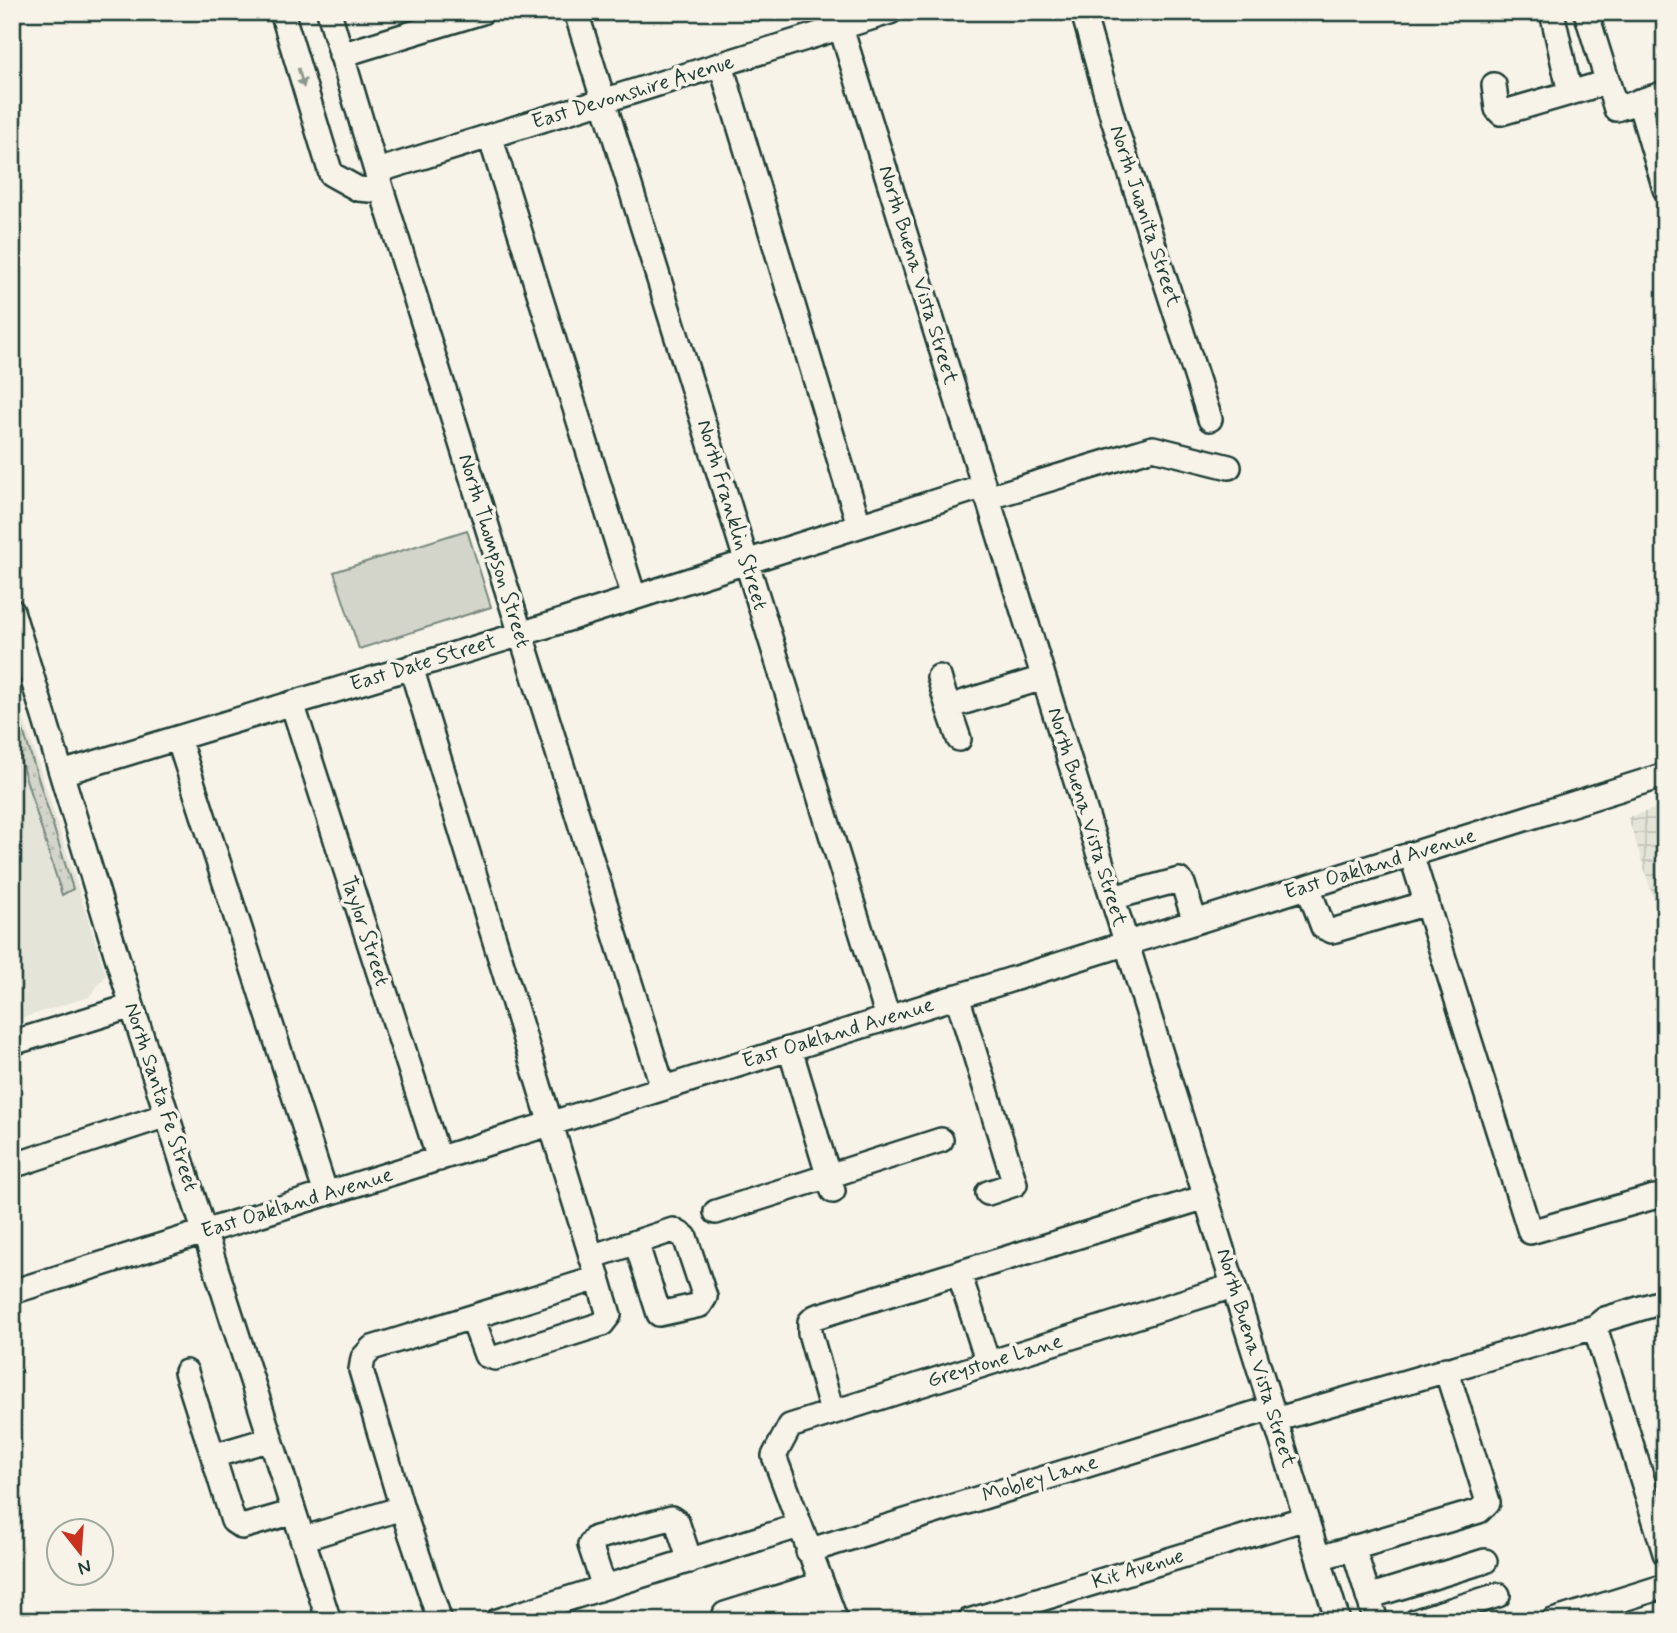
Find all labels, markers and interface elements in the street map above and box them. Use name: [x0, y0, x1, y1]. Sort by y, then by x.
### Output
street label: East Devonshire Avenue: [528, 48, 738, 136]
one-way arrow: [296, 68, 306, 89]
street label: North Juanita Street: [1102, 122, 1188, 311]
street label: North Buena Vista Street: [871, 162, 965, 388]
street label: North Franklin Street: [690, 416, 774, 614]
street label: North Thompson Street: [451, 451, 537, 652]
street label: East Date Street: [347, 627, 500, 699]
street label: North Buena Vista Street: [1040, 704, 1134, 930]
street label: East Oakland Avenue: [1281, 822, 1479, 906]
street label: Taylor Street: [334, 872, 396, 990]
street label: East Oakland Avenue: [739, 991, 937, 1075]
street label: North Santa Fe Street: [117, 999, 205, 1195]
street label: East Oakland Avenue: [198, 1161, 396, 1245]
street label: North Buena Vista Street: [1209, 1245, 1303, 1471]
street label: Greystone Lane: [924, 1327, 1066, 1395]
street label: Mobley Lane: [979, 1448, 1101, 1510]
north arrow: [46, 1518, 116, 1588]
street label: Kit Avenue: [1089, 1542, 1187, 1596]
text: N: [75, 1553, 94, 1581]

